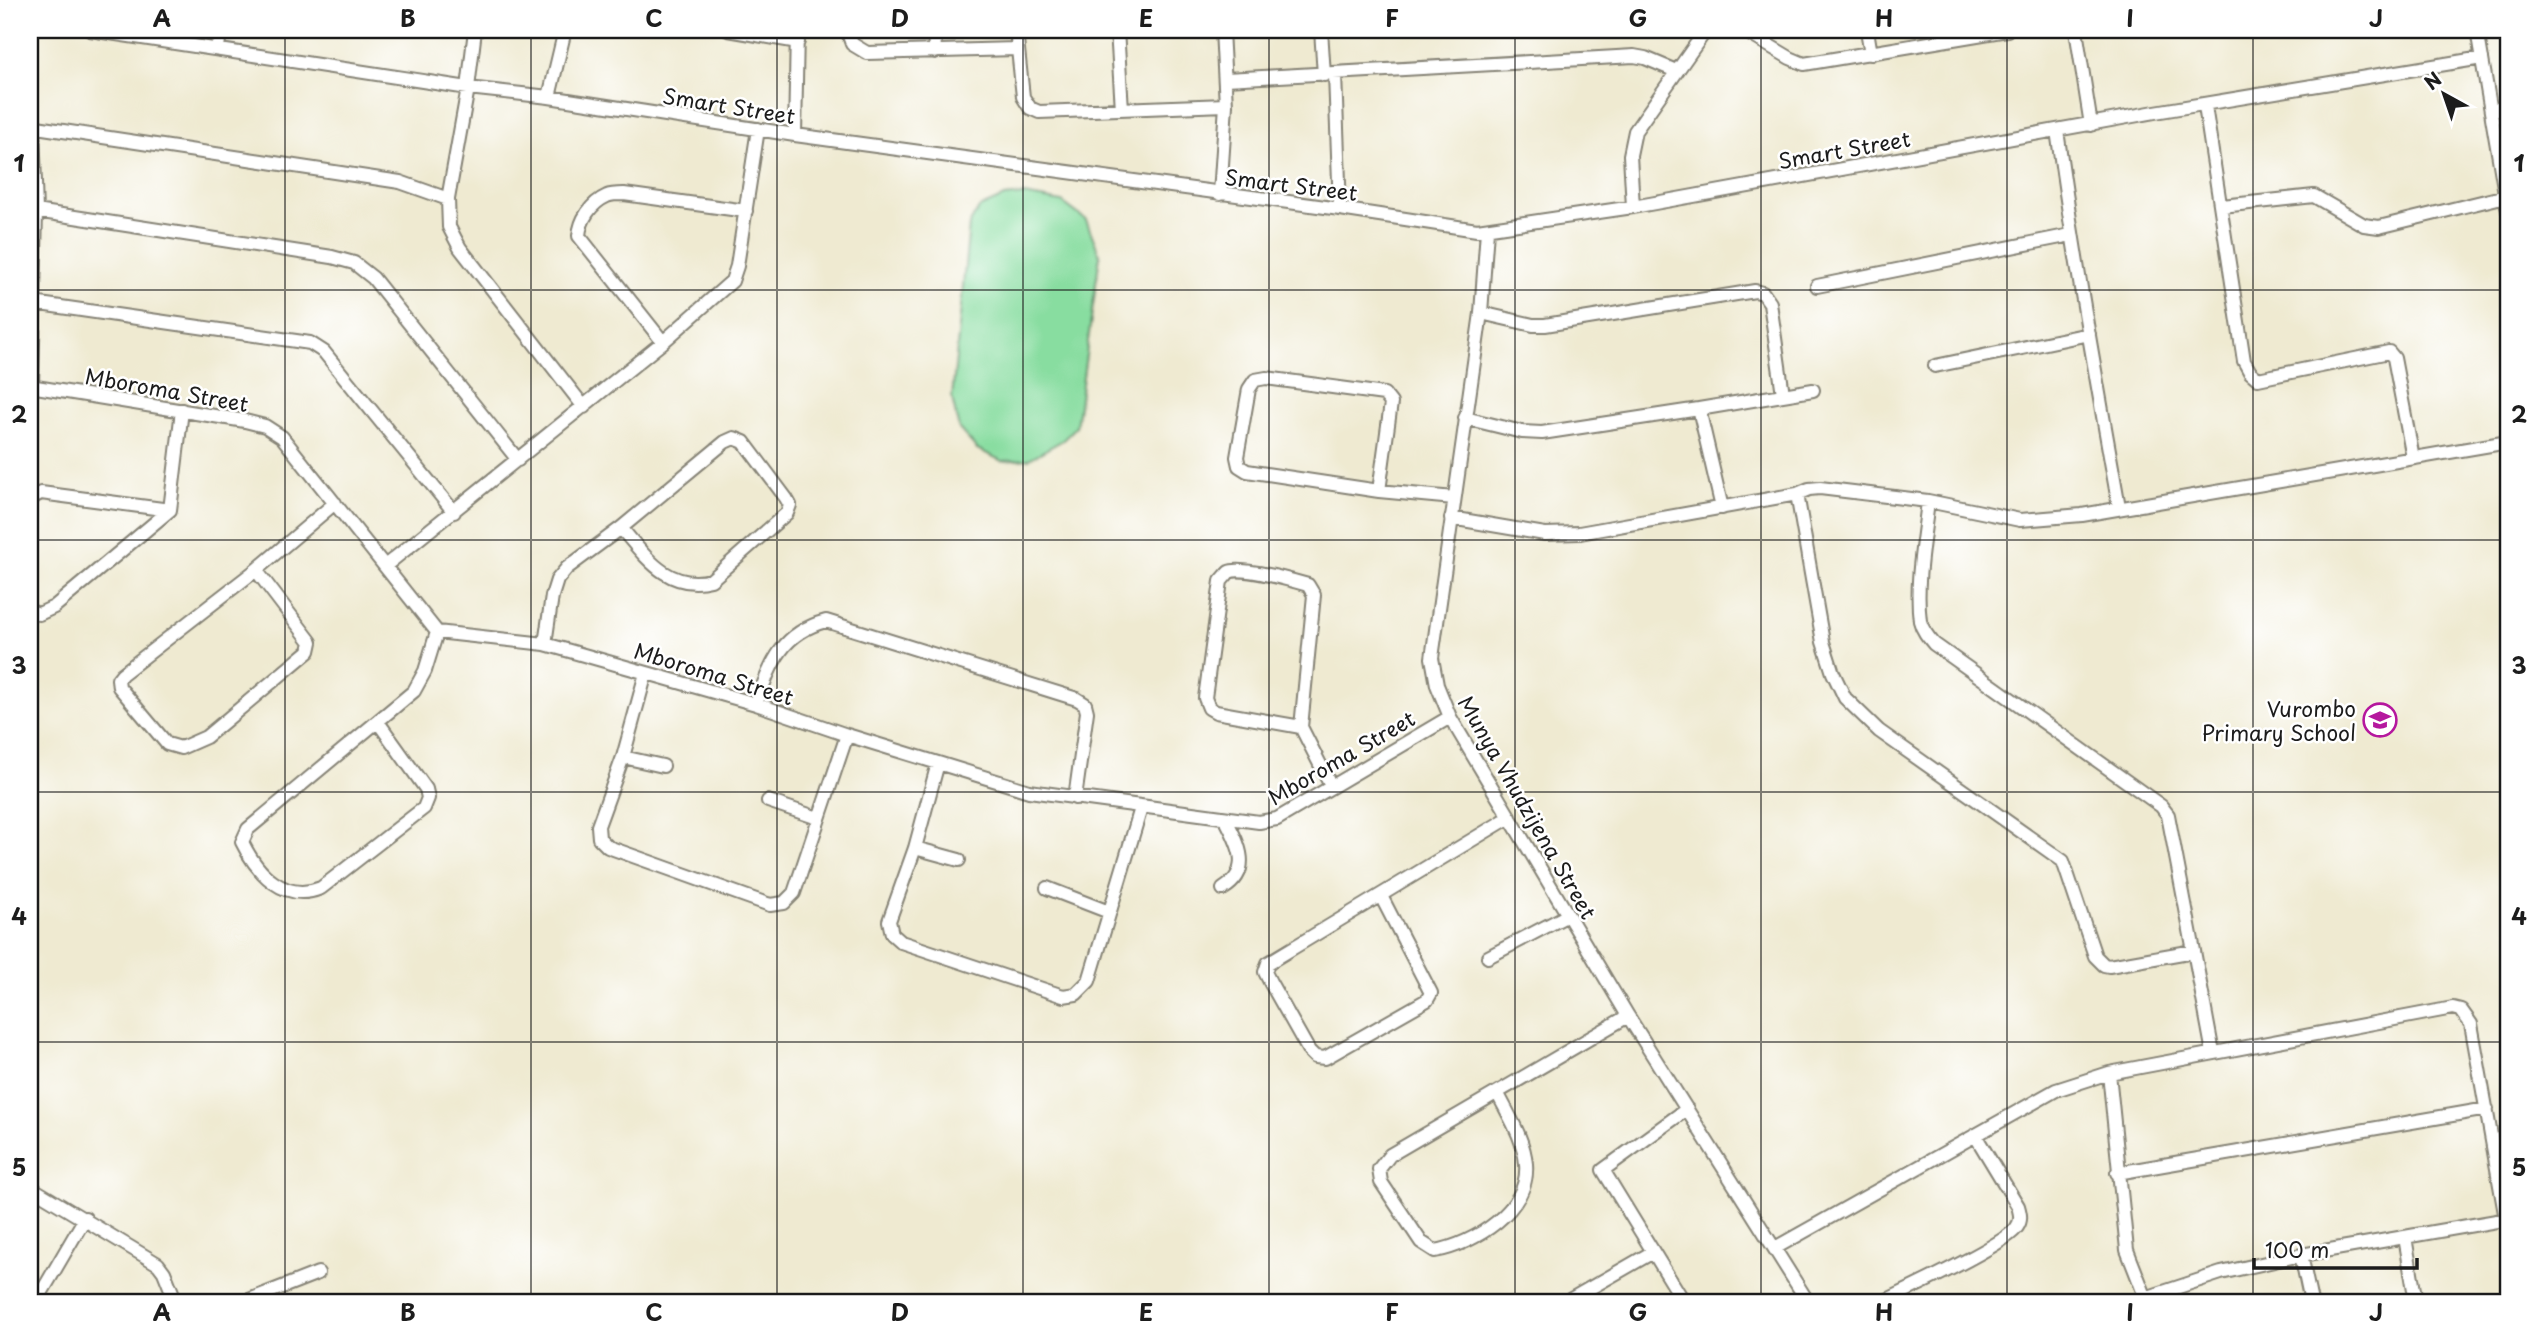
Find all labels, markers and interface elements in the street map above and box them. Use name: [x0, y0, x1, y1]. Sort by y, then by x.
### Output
text: A: [153, 0, 171, 35]
text: B: [400, 0, 416, 35]
text: C: [645, 0, 663, 35]
text: D: [891, 0, 909, 35]
text: E: [1139, 0, 1153, 35]
text: F: [1385, 0, 1399, 35]
text: G: [1629, 0, 1647, 35]
text: H: [1875, 0, 1893, 35]
text: I: [2126, 0, 2134, 35]
text: J: [2369, 0, 2383, 35]
north arrow: [2408, 60, 2478, 130]
text: N: [2418, 65, 2447, 96]
street label: Smart Street: [660, 79, 798, 131]
street label: Smart Street: [1775, 122, 1913, 176]
text: 1: [14, 145, 25, 180]
text: 1: [2514, 145, 2525, 180]
street label: Smart Street: [1223, 160, 1359, 208]
street label: Mboroma Street: [83, 359, 251, 419]
text: 2: [11, 396, 27, 431]
text: 2: [2511, 396, 2527, 431]
street label: Mboroma Street: [630, 634, 798, 712]
text: 3: [11, 647, 27, 682]
text: 3: [2511, 647, 2527, 682]
street label: Munya Vhudzijena Street: [1451, 689, 1605, 925]
place label: Vurombo Primary School: [2201, 692, 2356, 748]
school or university icon: Vurombo Primary School: [2361, 701, 2399, 739]
street label: Mboroma Street: [1261, 702, 1421, 812]
text: 4: [11, 898, 27, 933]
text: 4: [2511, 898, 2527, 933]
text: 5: [12, 1149, 26, 1184]
text: 5: [2512, 1149, 2526, 1184]
scale bar: [2254, 1227, 2417, 1271]
text: 100 m: [2265, 1233, 2329, 1265]
text: A: [153, 1294, 171, 1329]
text: B: [400, 1294, 416, 1329]
text: C: [645, 1294, 663, 1329]
text: D: [891, 1294, 909, 1329]
text: E: [1139, 1294, 1153, 1329]
text: F: [1385, 1294, 1399, 1329]
text: G: [1629, 1294, 1647, 1329]
text: H: [1875, 1294, 1893, 1329]
text: I: [2126, 1294, 2134, 1329]
text: J: [2369, 1294, 2383, 1329]

